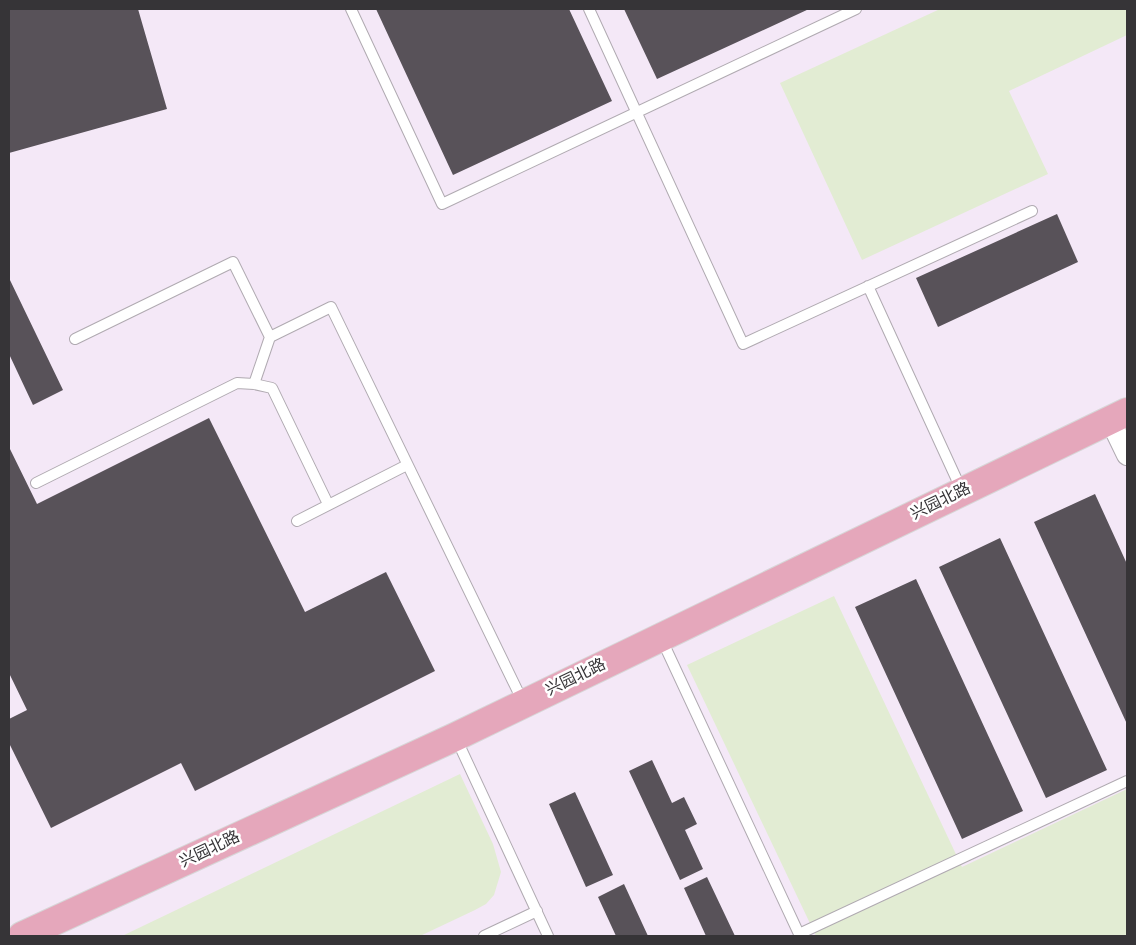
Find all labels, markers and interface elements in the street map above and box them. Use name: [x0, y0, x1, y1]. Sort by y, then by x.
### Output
street label: 兴园北路: [908, 479, 974, 525]
street label: 兴园北路: [543, 655, 609, 701]
street label: 兴园北路: [177, 827, 243, 873]

